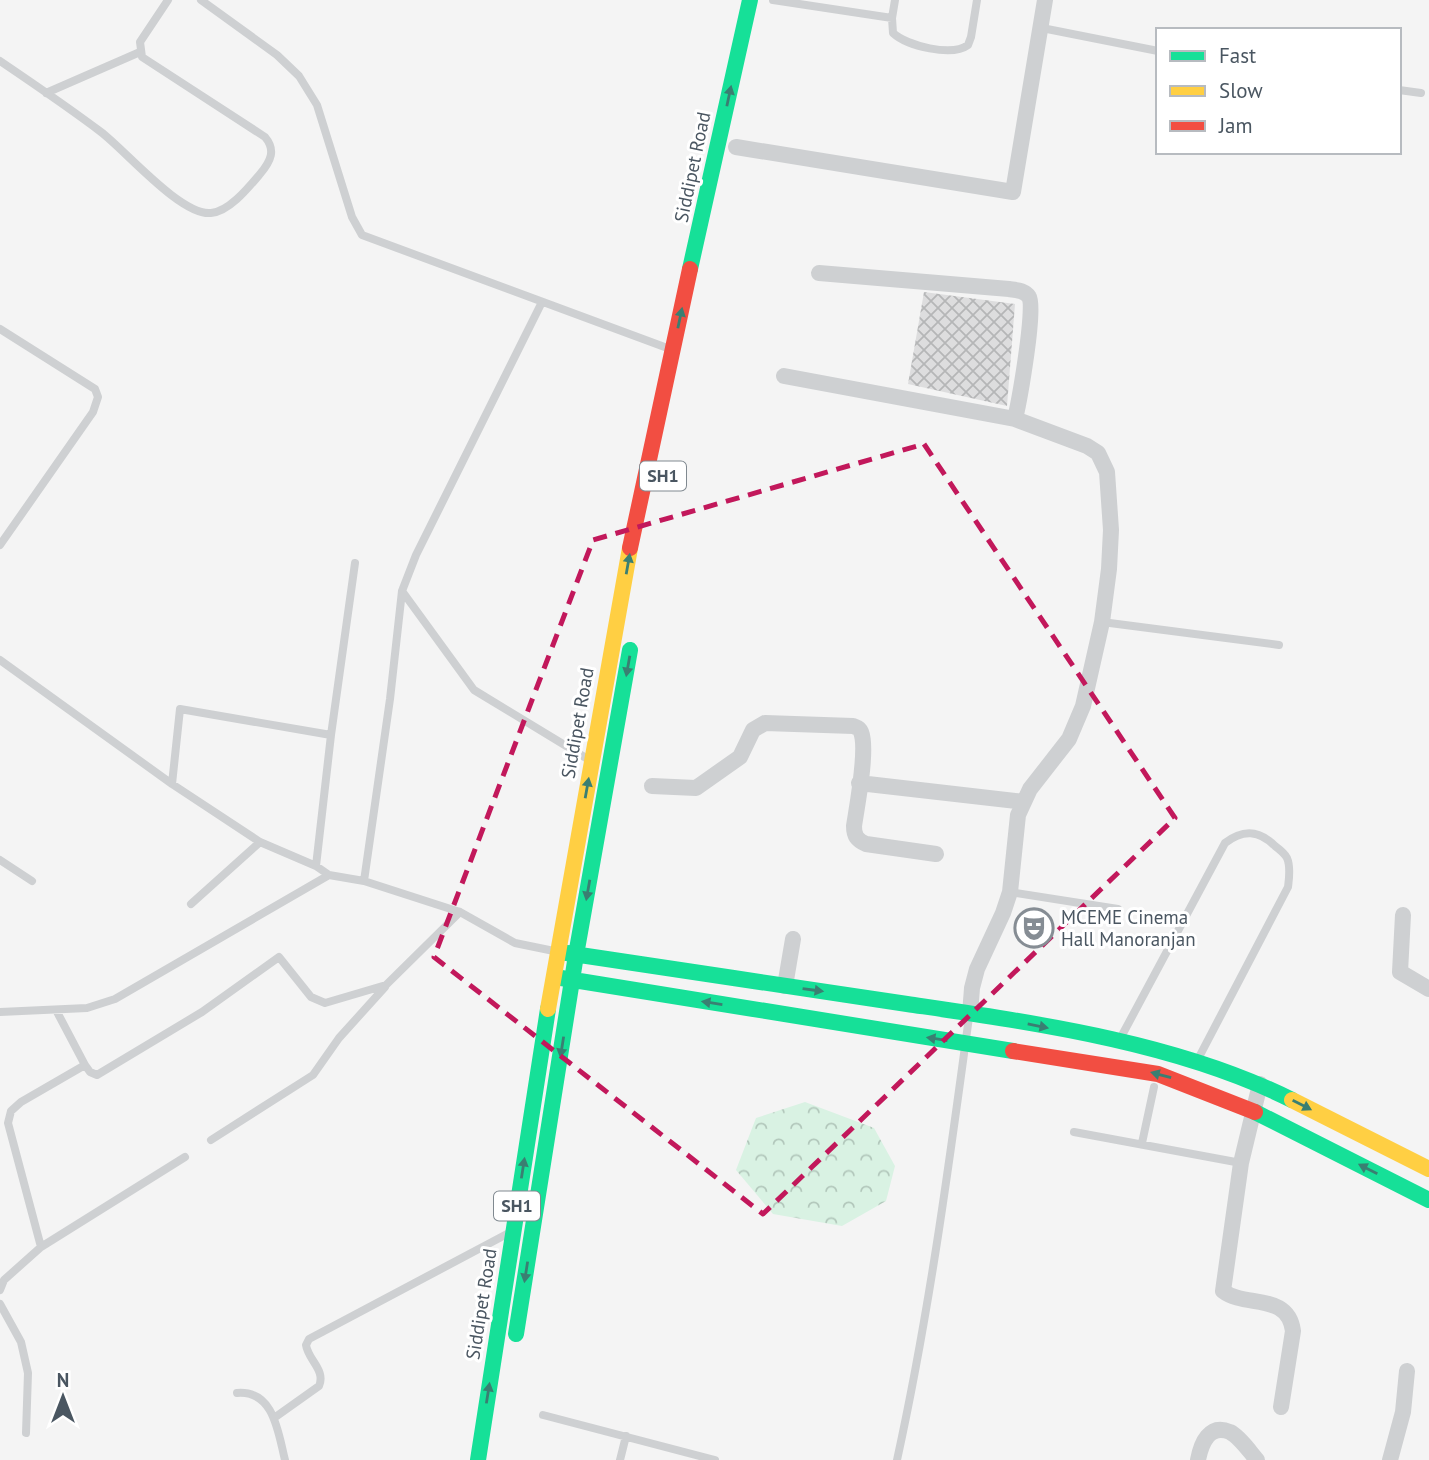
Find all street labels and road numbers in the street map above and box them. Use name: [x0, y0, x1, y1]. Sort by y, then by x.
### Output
street label: Siddipet Road: [669, 110, 715, 224]
road number: SH1: [640, 462, 686, 490]
street label: Siddipet Road: [555, 666, 599, 780]
road number: SH1: [494, 1191, 540, 1220]
street label: Siddipet Road: [460, 1247, 502, 1361]

